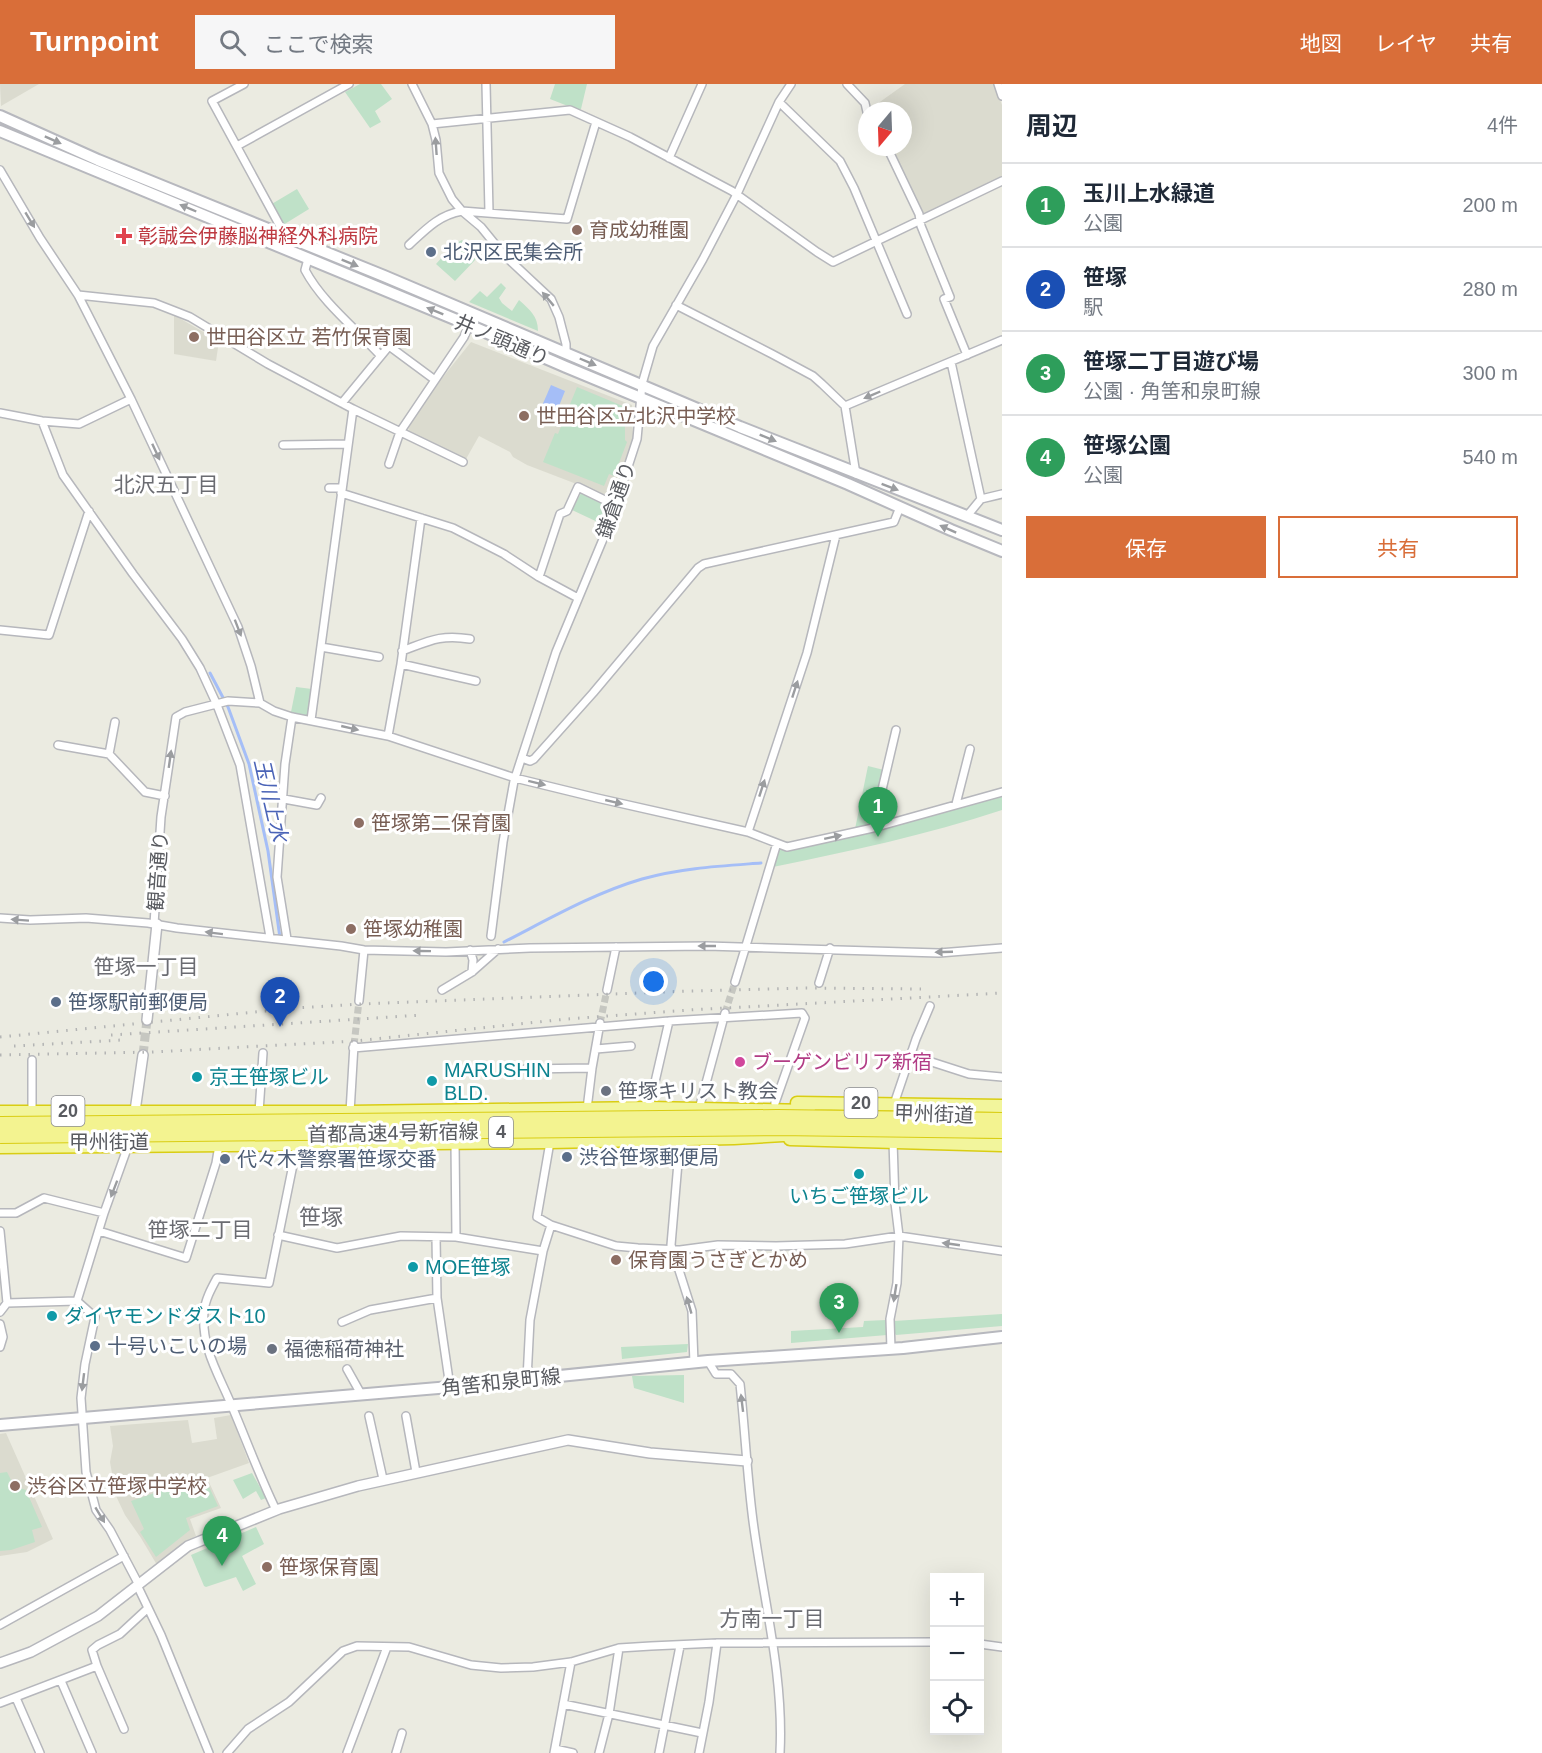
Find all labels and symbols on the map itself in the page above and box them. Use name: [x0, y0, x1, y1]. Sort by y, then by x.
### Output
north arrow: [858, 102, 912, 156]
one-way arrow: [45, 135, 63, 145]
one-way arrow: [431, 137, 441, 156]
one-way arrow: [178, 203, 196, 213]
one-way arrow: [24, 212, 35, 228]
place label: 育成幼稚園: [589, 219, 689, 241]
marker: 育成幼稚園: [570, 223, 584, 237]
place label: 彰誠会伊藤脳神経外科病院: [138, 225, 378, 247]
marker: 彰誠会伊藤脳神経外科病院: [115, 227, 133, 245]
place label: 北沢区民集会所: [443, 241, 583, 263]
marker: 北沢区民集会所: [424, 245, 438, 259]
one-way arrow: [341, 259, 359, 268]
one-way arrow: [541, 291, 554, 307]
one-way arrow: [425, 306, 443, 316]
street label: 井ノ頭通り: [452, 310, 552, 370]
place label: 世田谷区立 若竹保育園: [206, 326, 412, 348]
marker: 世田谷区立 若竹保育園: [187, 330, 201, 344]
one-way arrow: [580, 357, 598, 367]
one-way arrow: [863, 391, 881, 400]
place label: 世田谷区立北沢中学校: [536, 405, 736, 427]
marker: 世田谷区立北沢中学校: [517, 409, 531, 423]
one-way arrow: [759, 433, 777, 443]
one-way arrow: [151, 443, 160, 460]
street label: 鎌倉通り: [593, 459, 639, 541]
district label: 北沢五丁目: [114, 473, 219, 496]
one-way arrow: [881, 482, 899, 492]
one-way arrow: [939, 524, 956, 533]
one-way arrow: [234, 620, 244, 638]
one-way arrow: [791, 680, 800, 698]
one-way arrow: [340, 724, 359, 733]
one-way arrow: [165, 750, 174, 769]
water label: 玉川上水: [250, 756, 292, 845]
one-way arrow: [527, 778, 546, 788]
one-way arrow: [758, 779, 768, 797]
pin: 1: [858, 788, 898, 837]
one-way arrow: [605, 798, 624, 807]
place label: 笹塚第二保育園: [371, 812, 511, 834]
marker: 笹塚第二保育園: [352, 816, 366, 830]
street label: 観音通り: [144, 830, 172, 912]
one-way arrow: [824, 831, 843, 841]
one-way arrow: [11, 915, 30, 924]
place label: 笹塚幼稚園: [363, 918, 463, 940]
marker: 笹塚幼稚園: [344, 922, 358, 936]
one-way arrow: [205, 928, 224, 937]
one-way arrow: [697, 941, 716, 951]
one-way arrow: [413, 947, 432, 956]
one-way arrow: [934, 948, 953, 957]
district label: 笹塚一丁目: [94, 955, 199, 978]
your location: [639, 967, 668, 996]
pin: 2: [260, 978, 300, 1027]
place label: 笹塚駅前郵便局: [68, 991, 208, 1013]
marker: 笹塚駅前郵便局: [49, 995, 63, 1009]
place label: ブーゲンビリア新宿: [752, 1051, 932, 1073]
marker: ブーゲンビリア新宿: [733, 1055, 747, 1069]
place label: MARUSHIN BLD.: [444, 1059, 551, 1104]
place label: 京王笹塚ビル: [209, 1066, 329, 1088]
marker: 京王笹塚ビル: [190, 1070, 204, 1084]
marker: MARUSHIN BLD.: [425, 1074, 439, 1088]
place label: 笹塚キリスト教会: [618, 1080, 778, 1102]
marker: 笹塚キリスト教会: [599, 1084, 613, 1098]
road number: 20: [844, 1088, 878, 1118]
road number: 20: [52, 1096, 84, 1126]
street label: 甲州街道: [894, 1102, 974, 1126]
road number: 4: [489, 1117, 513, 1147]
street label: 首都高速4号新宿線: [307, 1121, 479, 1145]
street label: 甲州街道: [69, 1131, 149, 1153]
place label: 渋谷笹塚郵便局: [579, 1146, 719, 1168]
place label: 代々木警察署笹塚交番: [237, 1148, 437, 1170]
marker: 渋谷笹塚郵便局: [560, 1150, 574, 1164]
marker: 代々木警察署笹塚交番: [218, 1152, 232, 1166]
marker: いちご笹塚ビル: [852, 1167, 866, 1181]
one-way arrow: [108, 1180, 118, 1198]
place label: いちご笹塚ビル: [789, 1185, 929, 1207]
district label: 笹塚: [299, 1205, 343, 1230]
district label: 笹塚二丁目: [148, 1218, 253, 1241]
one-way arrow: [941, 1239, 960, 1248]
place label: 保育園うさぎとかめ: [628, 1249, 808, 1271]
marker: 保育園うさぎとかめ: [609, 1253, 623, 1267]
place label: MOE笹塚: [425, 1256, 511, 1278]
marker: MOE笹塚: [406, 1260, 420, 1274]
one-way arrow: [890, 1283, 899, 1302]
pin: 3: [820, 1284, 858, 1333]
one-way arrow: [684, 1296, 693, 1314]
place label: ダイヤモンドダスト10: [64, 1305, 266, 1327]
marker: ダイヤモンドダスト10: [45, 1309, 59, 1323]
place label: 十号いこいの場: [107, 1335, 247, 1357]
place label: 福徳稲荷神社: [284, 1338, 404, 1360]
marker: 十号いこいの場: [88, 1339, 102, 1353]
marker: 福徳稲荷神社: [265, 1342, 279, 1356]
street label: 角筈和泉町線: [440, 1365, 562, 1399]
one-way arrow: [78, 1373, 88, 1392]
one-way arrow: [737, 1393, 747, 1412]
place label: 渋谷区立笹塚中学校: [27, 1475, 207, 1497]
marker: 渋谷区立笹塚中学校: [8, 1479, 22, 1493]
one-way arrow: [95, 1507, 106, 1523]
pin: 4: [202, 1516, 242, 1566]
place label: 笹塚保育園: [279, 1556, 379, 1578]
marker: 笹塚保育園: [260, 1560, 274, 1574]
district label: 方南一丁目: [720, 1607, 825, 1630]

